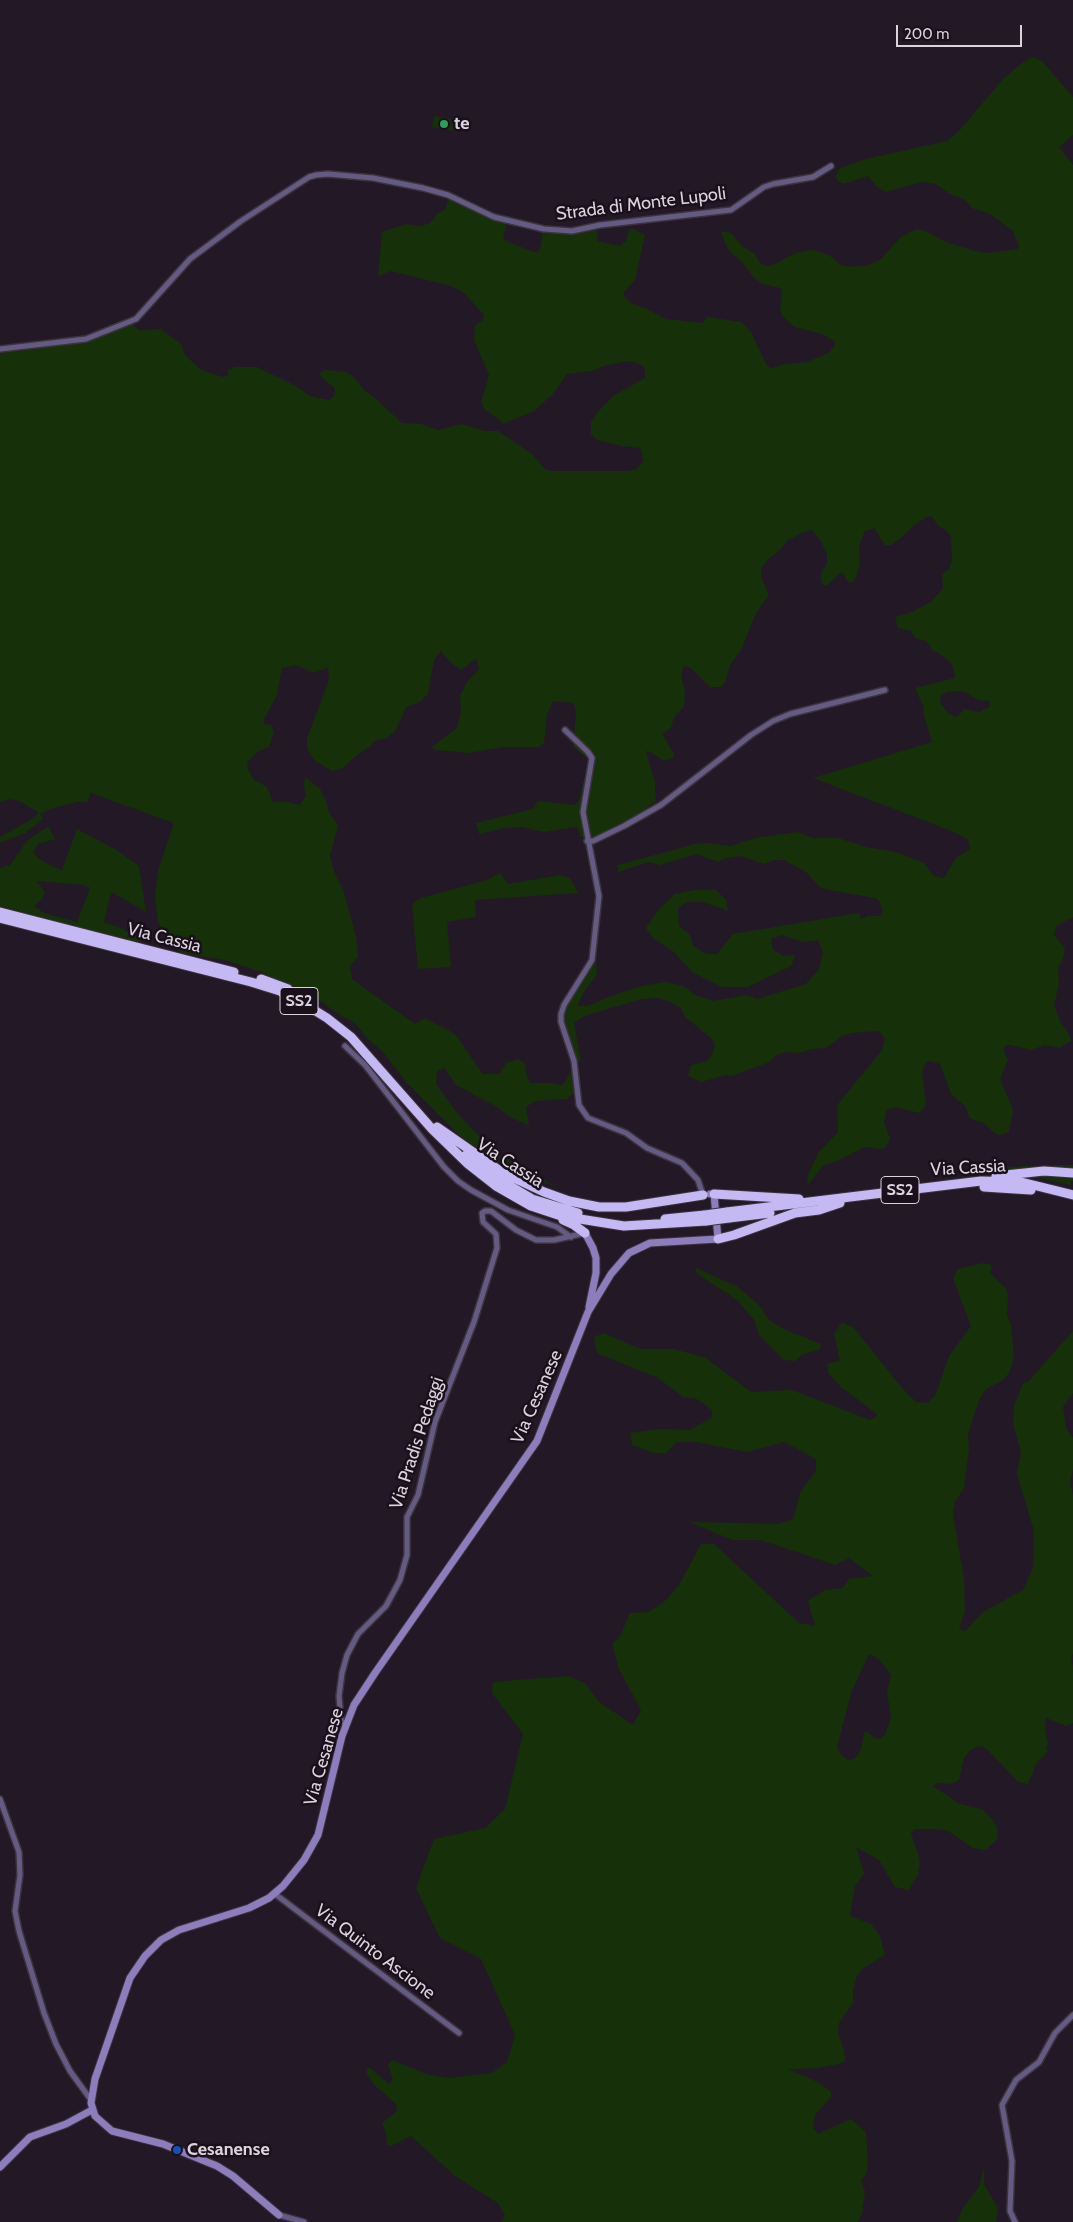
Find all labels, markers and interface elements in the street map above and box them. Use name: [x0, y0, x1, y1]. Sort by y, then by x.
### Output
scale bar: [898, 15, 1024, 47]
text: 200 m: [904, 25, 949, 43]
place label: te: [454, 113, 469, 135]
marker: te: [438, 118, 450, 130]
street label: Strada di Monte Lupoli: [555, 183, 727, 225]
street label: Via Cassia: [125, 918, 203, 958]
road number: SS2: [280, 988, 318, 1014]
street label: Via Cassia: [473, 1133, 547, 1193]
street label: Via Cassia: [930, 1155, 1006, 1181]
road number: SS2: [881, 1176, 919, 1204]
street label: Via Cesanese: [507, 1347, 567, 1447]
street label: Via Pradis Pedaggi: [385, 1374, 449, 1512]
street label: Via Cesanese: [300, 1706, 348, 1808]
street label: Via Quinto Ascione: [311, 1900, 439, 2004]
place label: Cesanense: [187, 2139, 270, 2161]
marker: Cesanense: [171, 2144, 183, 2156]

